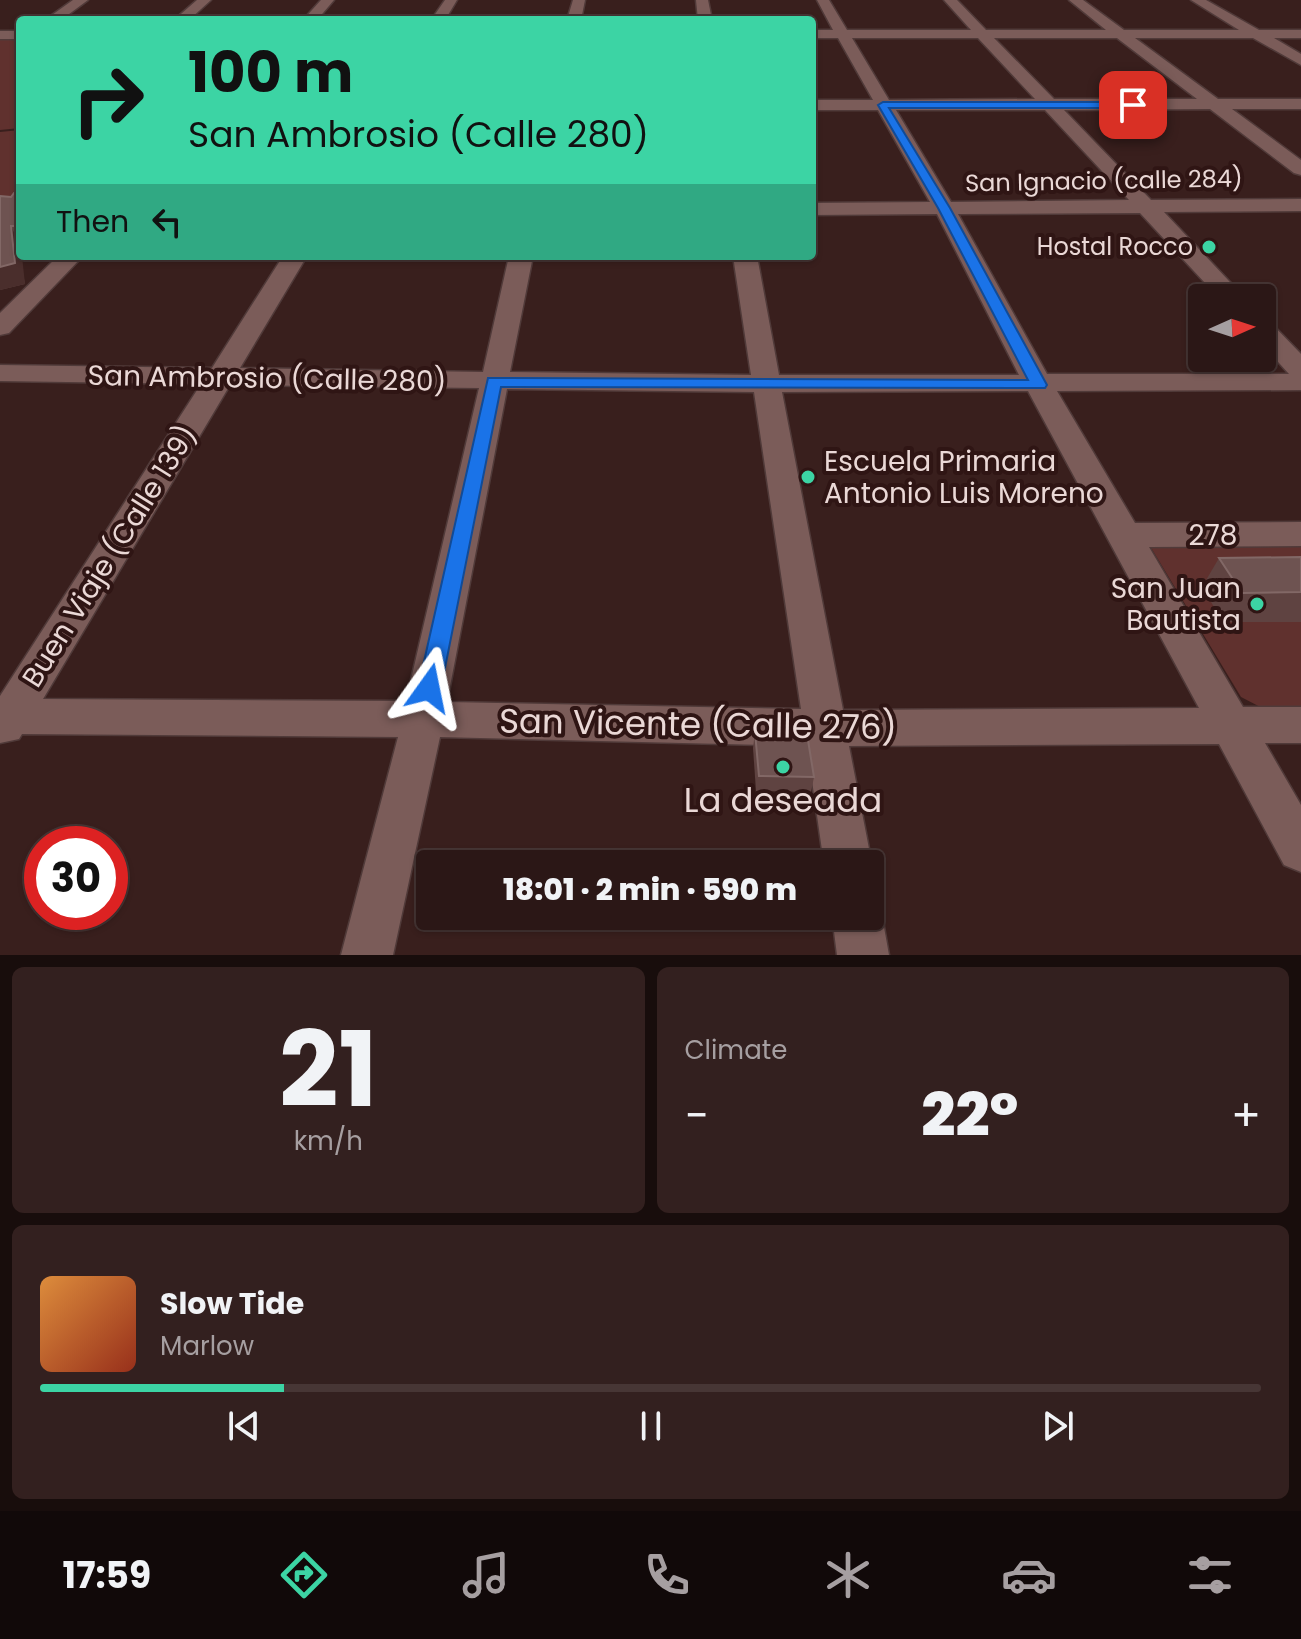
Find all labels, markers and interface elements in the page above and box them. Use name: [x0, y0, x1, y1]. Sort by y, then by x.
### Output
text: 100 m: [188, 33, 353, 112]
icon: right: [56, 48, 160, 152]
pin: [1099, 71, 1167, 139]
icon: arrive: [1111, 83, 1155, 127]
text: San Ambrosio (Calle 280): [188, 109, 649, 160]
street label: San Ignacio (calle 284): [965, 162, 1243, 199]
text: Then: [56, 200, 129, 243]
icon: left: [145, 200, 189, 244]
place label: Hostal Rocco: [1037, 230, 1193, 263]
marker: Hostal Rocco: [1200, 238, 1218, 256]
north arrow: [1188, 284, 1276, 372]
map controls: [1188, 284, 1276, 372]
street label: San Ambrosio (Calle 280): [87, 356, 447, 401]
street label: Buen Viaje (Calle 139): [13, 418, 206, 695]
place label: Escuela Primaria Antonio Luis Moreno: [824, 442, 1104, 513]
marker: Escuela Primaria Antonio Luis Moreno: [799, 468, 817, 486]
street label: 278: [1188, 516, 1238, 555]
place label: San Juan Bautista: [1111, 569, 1241, 640]
marker: San Juan Bautista: [1248, 595, 1266, 613]
position arrow: [387, 646, 471, 730]
street label: San Vicente (Calle 276): [499, 697, 897, 751]
marker: La deseada: [774, 758, 792, 776]
place label: La deseada: [684, 776, 882, 824]
speed limit sign: 30: [24, 826, 128, 930]
text: 18:01 · 2 min · 590 m: [503, 868, 797, 911]
text: 21: [279, 997, 378, 1142]
text: Climate: [685, 1032, 787, 1068]
text: 22°: [921, 1073, 1018, 1157]
text: −: [685, 1085, 709, 1146]
text: +: [1231, 1085, 1261, 1146]
text: km/h: [294, 1123, 363, 1159]
text: Slow Tide: [160, 1282, 304, 1325]
text: Marlow: [160, 1328, 254, 1364]
icon: previous: [222, 1404, 266, 1448]
icon: pause: [629, 1404, 673, 1448]
icon: next: [1036, 1404, 1080, 1448]
icon: directions: [276, 1547, 332, 1603]
icon: music: [458, 1547, 514, 1603]
icon: phone: [639, 1547, 695, 1603]
icon: climate: [820, 1547, 876, 1603]
icon: car: [1001, 1547, 1057, 1603]
icon: filters: [1182, 1547, 1238, 1603]
text: 17:59: [63, 1550, 151, 1601]

